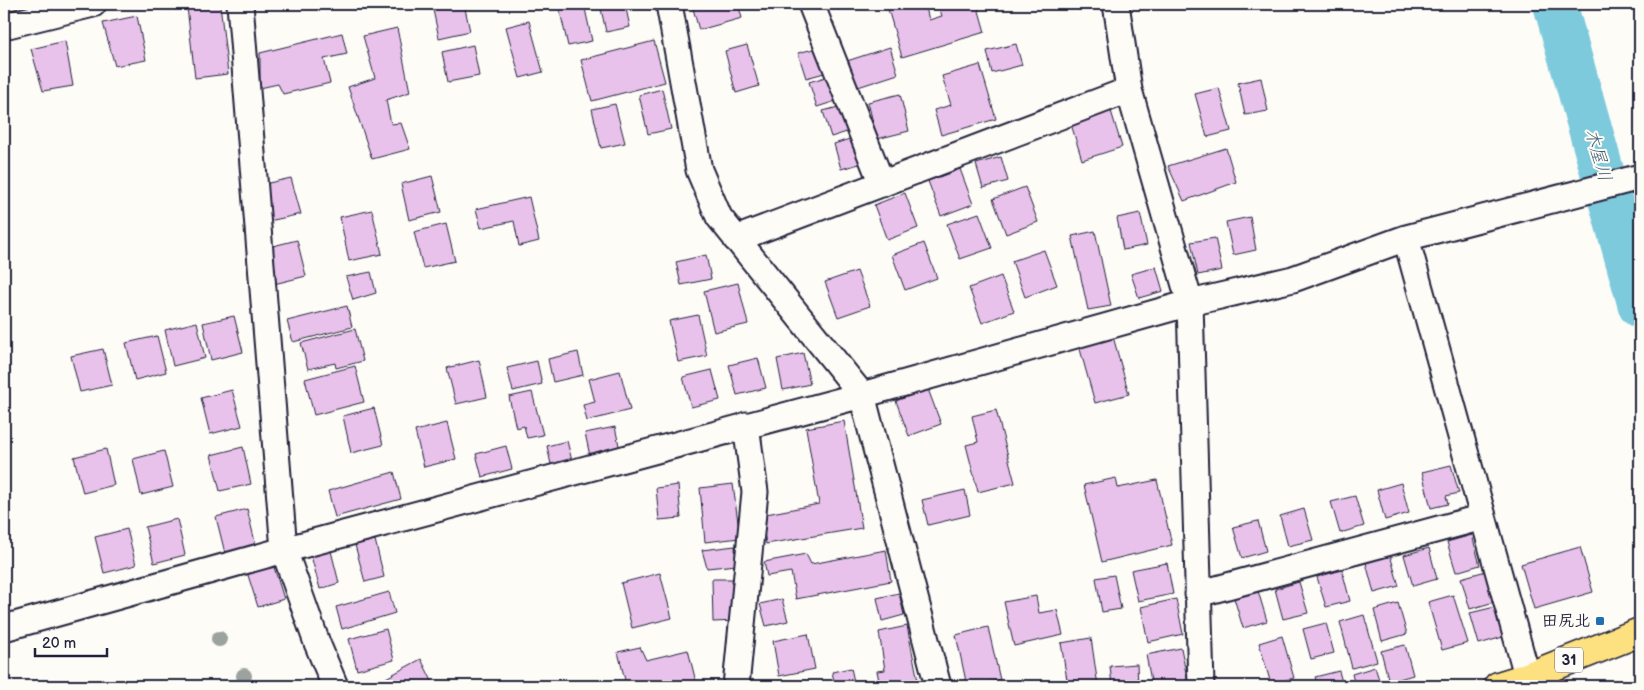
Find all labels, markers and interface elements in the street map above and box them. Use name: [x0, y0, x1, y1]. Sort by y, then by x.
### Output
water label: 木屋川: [1580, 126, 1616, 184]
place label: 田尻北: [1542, 612, 1590, 631]
marker: 田尻北: [1594, 615, 1606, 627]
scale bar: [35, 625, 108, 657]
text: 20 m: [42, 634, 76, 653]
road number: 31: [1555, 648, 1583, 672]

